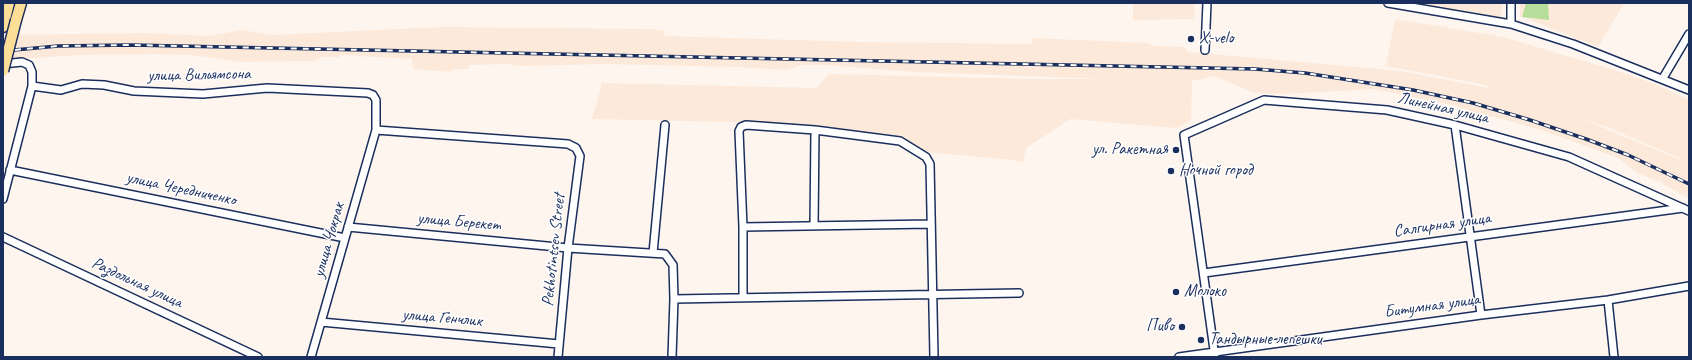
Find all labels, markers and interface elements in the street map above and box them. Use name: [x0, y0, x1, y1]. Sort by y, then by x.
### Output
place label: X-velo: [1199, 29, 1233, 49]
marker: X-velo: [1186, 34, 1196, 44]
street label: улица Вильямсона: [147, 64, 251, 86]
street label: Линейная улица: [1396, 88, 1490, 128]
place label: ул. Ракетная: [1092, 140, 1168, 160]
marker: ул. Ракетная: [1171, 145, 1181, 155]
place label: Ночной город: [1179, 161, 1253, 181]
marker: Ночной город: [1166, 166, 1176, 176]
street label: улица Чередниченко: [124, 167, 238, 211]
street label: Pekhotintsev Street: [538, 193, 570, 307]
street label: улица Чокрак: [309, 200, 349, 280]
street label: улица Берекет: [416, 208, 502, 236]
street label: Салгирная улица: [1392, 208, 1492, 242]
street label: Раздольная улица: [88, 253, 186, 313]
place label: Молоко: [1184, 282, 1226, 302]
marker: Молоко: [1171, 287, 1181, 297]
street label: Битумная улица: [1383, 289, 1481, 323]
street label: улица Генчлик: [401, 304, 483, 332]
place label: Пиво: [1146, 317, 1174, 337]
marker: Пиво: [1177, 322, 1187, 332]
place label: Тандырные лепешки: [1209, 330, 1322, 350]
marker: Тандырные лепешки: [1196, 335, 1206, 345]

